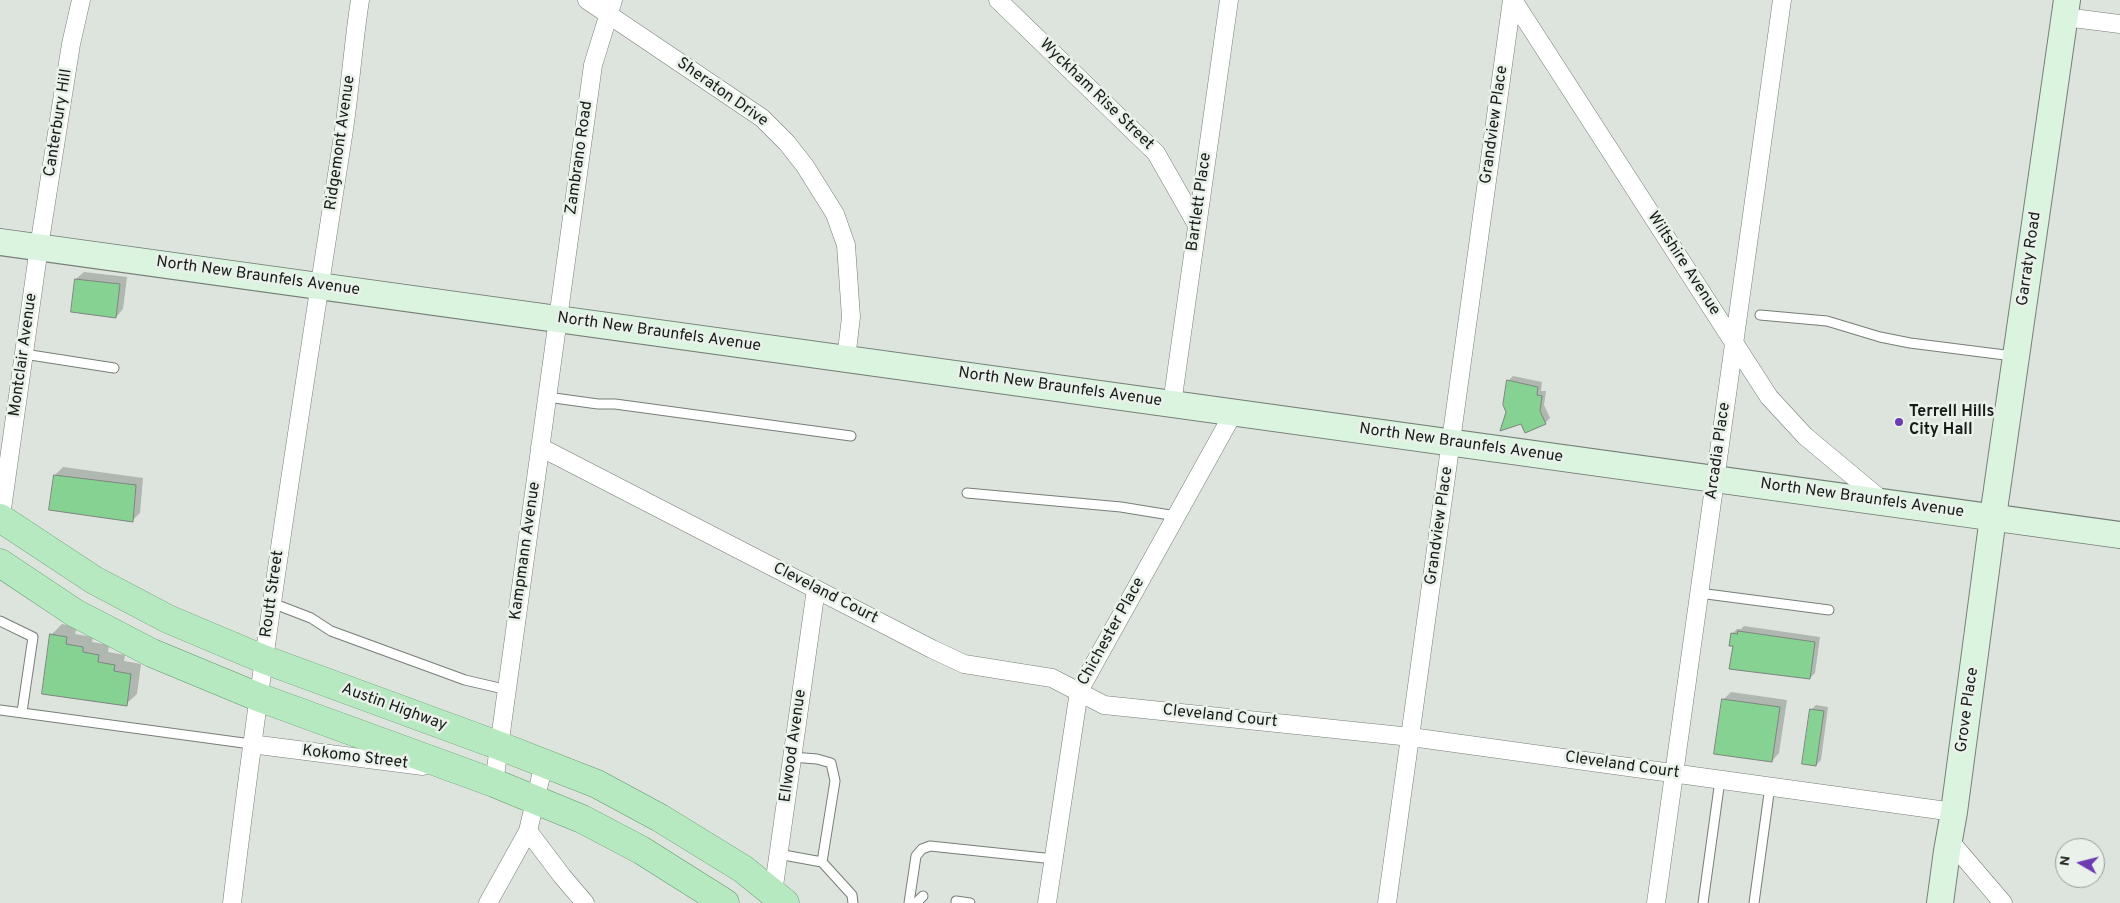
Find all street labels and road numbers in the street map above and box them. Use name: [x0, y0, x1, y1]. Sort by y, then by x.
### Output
street label: Wyckham Rise Street: [1035, 35, 1157, 155]
street label: Sheraton Drive: [673, 54, 771, 132]
street label: Grandview Place: [1477, 65, 1513, 185]
street label: Canterbury Hill: [41, 68, 77, 178]
street label: Ridgemont Avenue: [322, 74, 360, 212]
street label: Zambrano Road: [562, 100, 598, 216]
street label: Bartlett Place: [1184, 151, 1216, 253]
street label: Wiltshire Avenue: [1642, 209, 1724, 319]
street label: Garraty Road: [2014, 211, 2046, 307]
street label: North New Braunfels Avenue: [155, 253, 361, 301]
street label: Montclair Avenue: [6, 292, 42, 418]
street label: North New Braunfels Avenue: [556, 309, 762, 357]
street label: North New Braunfels Avenue: [957, 364, 1163, 412]
street label: Arcadia Place: [1703, 401, 1735, 501]
street label: North New Braunfels Avenue: [1358, 420, 1564, 468]
street label: Grandview Place: [1422, 466, 1458, 586]
street label: North New Braunfels Avenue: [1759, 475, 1965, 523]
street label: Kampmann Avenue: [507, 481, 545, 621]
street label: Routt Street: [257, 549, 289, 639]
street label: Cleveland Court: [769, 559, 881, 629]
street label: Chichester Place: [1074, 575, 1150, 689]
street label: Grove Place: [1953, 666, 1983, 754]
street label: Austin Highway: [339, 680, 449, 736]
street label: Ellwood Avenue: [777, 688, 811, 804]
street label: Cleveland Court: [1162, 701, 1278, 733]
street label: Kokomo Street: [301, 742, 409, 774]
street label: Cleveland Court: [1564, 748, 1680, 784]

